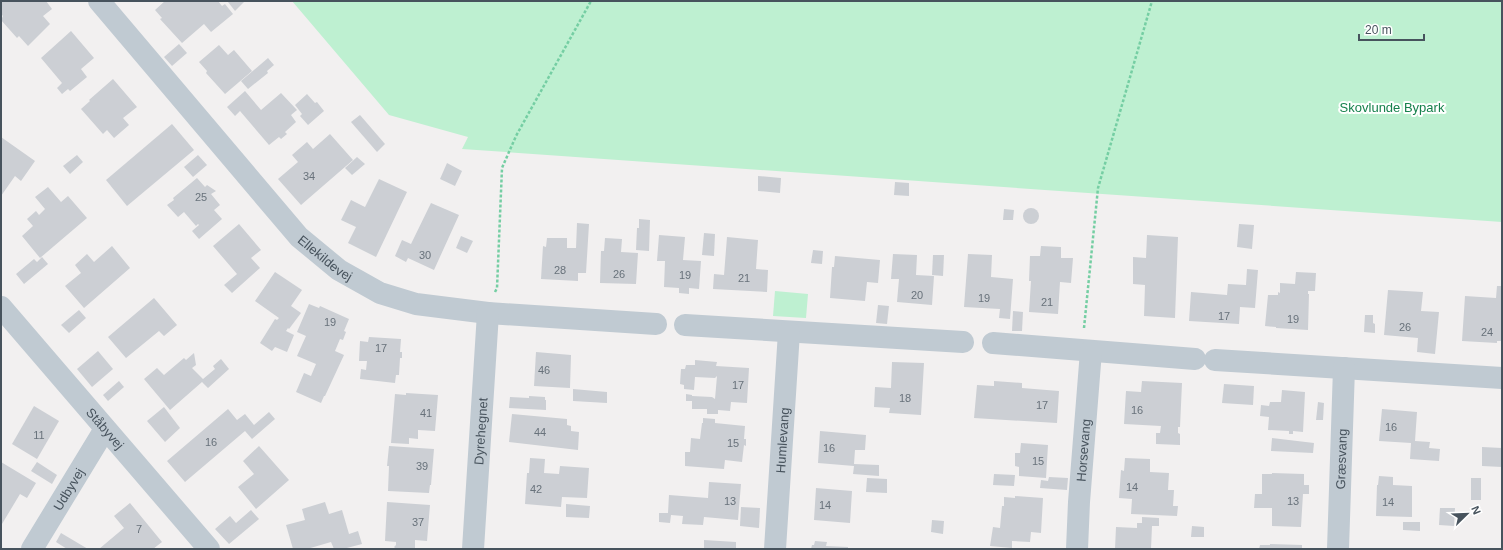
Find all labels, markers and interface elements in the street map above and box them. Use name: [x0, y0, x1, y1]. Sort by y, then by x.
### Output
scale bar: [1359, 16, 1424, 42]
text: 20 m: [1365, 23, 1392, 37]
park label: Skovlunde Bypark: [1340, 100, 1445, 115]
house number: 34: [303, 170, 315, 182]
house number: 25: [195, 191, 207, 203]
street label: Ellekildevej: [295, 232, 355, 284]
house number: 30: [419, 249, 431, 261]
house number: 28: [554, 264, 566, 276]
house number: 26: [613, 268, 625, 280]
house number: 19: [679, 269, 691, 281]
house number: 21: [738, 272, 750, 284]
house number: 20: [911, 289, 923, 301]
house number: 19: [978, 292, 990, 304]
house number: 21: [1041, 296, 1053, 308]
house number: 17: [1218, 310, 1230, 322]
house number: 19: [1287, 313, 1299, 325]
house number: 19: [324, 316, 336, 328]
house number: 26: [1399, 321, 1411, 333]
house number: 24: [1481, 326, 1493, 338]
house number: 17: [375, 342, 387, 354]
house number: 46: [538, 364, 550, 376]
house number: 17: [732, 379, 744, 391]
house number: 18: [899, 392, 911, 404]
street label: Dyrehegnet: [471, 397, 491, 465]
house number: 17: [1036, 399, 1048, 411]
house number: 16: [1131, 404, 1143, 416]
street label: Ståbyvej: [83, 405, 127, 453]
house number: 41: [420, 407, 432, 419]
street label: Humlevang: [773, 407, 792, 474]
street label: Horsevang: [1074, 418, 1094, 482]
house number: 16: [1385, 421, 1397, 433]
house number: 44: [534, 426, 546, 438]
street label: Græsvang: [1333, 428, 1350, 490]
house number: 11: [33, 429, 45, 441]
house number: 16: [205, 436, 217, 448]
house number: 15: [727, 437, 739, 449]
house number: 16: [823, 442, 835, 454]
house number: 15: [1032, 455, 1044, 467]
house number: 39: [416, 460, 428, 472]
street label: Udbyvej: [50, 465, 87, 513]
house number: 14: [1126, 481, 1138, 493]
house number: 42: [530, 483, 542, 495]
north arrow: [1447, 494, 1487, 534]
house number: 13: [724, 495, 736, 507]
house number: 13: [1287, 495, 1299, 507]
house number: 14: [1382, 496, 1394, 508]
house number: 14: [819, 499, 831, 511]
text: N: [1469, 504, 1483, 516]
house number: 37: [412, 516, 424, 528]
house number: 7: [136, 523, 142, 535]

